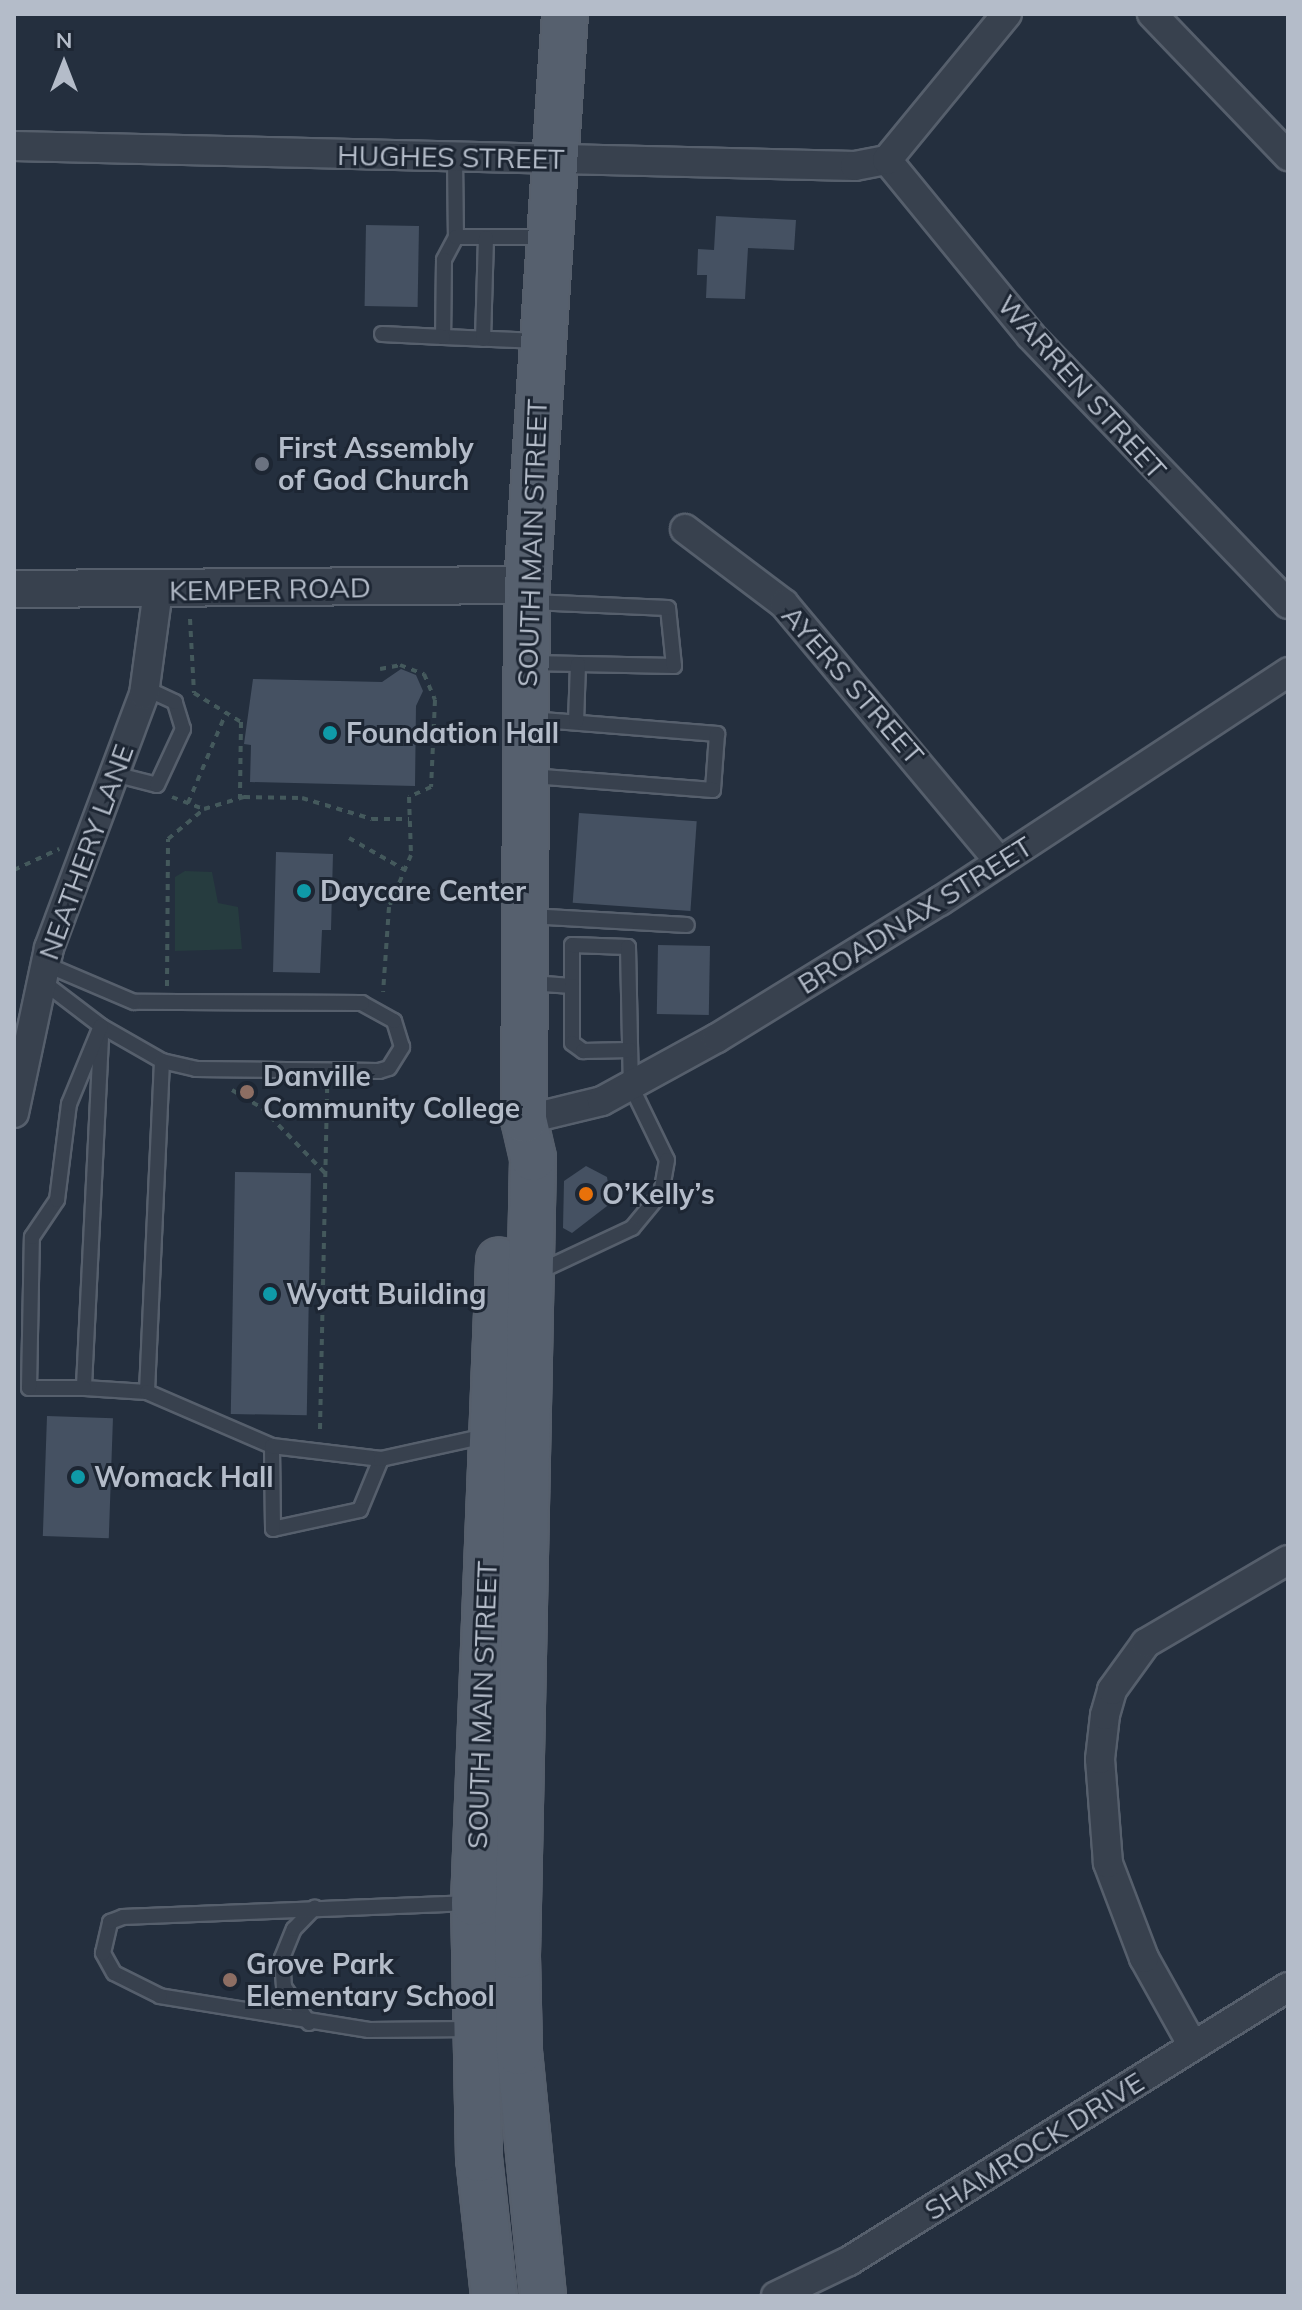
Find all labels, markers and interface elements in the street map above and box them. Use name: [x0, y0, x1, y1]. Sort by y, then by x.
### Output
north arrow: [24, 24, 104, 104]
text: N: [56, 26, 72, 54]
street label: HUGHES STREET: [337, 138, 565, 176]
street label: WARREN STREET: [990, 288, 1174, 486]
street label: SOUTH MAIN STREET: [510, 398, 554, 688]
place label: First Assembly of God Church: [278, 431, 474, 497]
marker: First Assembly of God Church: [253, 455, 271, 473]
street label: KEMPER ROAD: [169, 570, 371, 608]
street label: AYERS STREET: [775, 599, 931, 771]
place label: Foundation Hall: [346, 716, 559, 750]
marker: Foundation Hall: [321, 724, 339, 742]
street label: NEATHERY LANE: [31, 740, 141, 964]
street label: BROADNAX STREET: [791, 829, 1039, 1001]
place label: Daycare Center: [320, 874, 526, 908]
marker: Daycare Center: [295, 882, 313, 900]
place label: Danville Community College: [263, 1059, 520, 1125]
marker: Danville Community College: [238, 1083, 256, 1101]
place label: O’Kelly’s: [602, 1177, 715, 1211]
marker: O’Kelly’s: [577, 1185, 595, 1203]
place label: Wyatt Building: [286, 1277, 487, 1311]
marker: Wyatt Building: [261, 1285, 279, 1303]
place label: Womack Hall: [94, 1460, 274, 1494]
marker: Womack Hall: [69, 1468, 87, 1486]
street label: SOUTH MAIN STREET: [460, 1560, 504, 1850]
place label: Grove Park Elementary School: [246, 1947, 495, 2013]
marker: Grove Park Elementary School: [221, 1971, 239, 1989]
street label: SHAMROCK DRIVE: [918, 2065, 1150, 2227]

